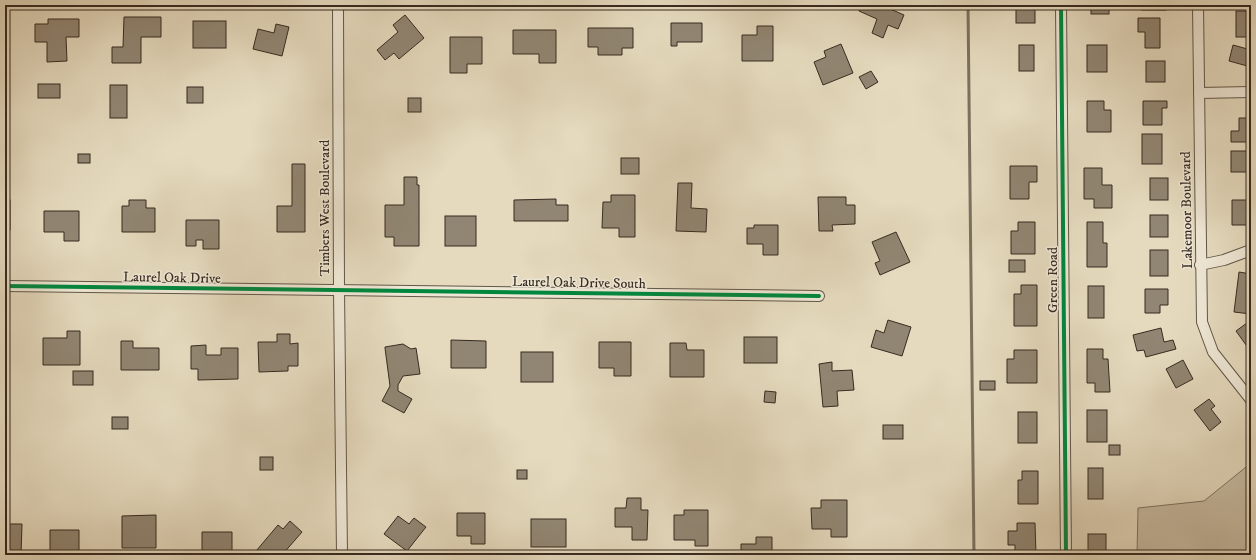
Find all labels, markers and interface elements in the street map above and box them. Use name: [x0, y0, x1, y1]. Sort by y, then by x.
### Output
street label: Timbers West Boulevard: [316, 140, 334, 276]
street label: Lakemoor Boulevard: [1177, 151, 1197, 269]
street label: Green Road: [1044, 247, 1062, 313]
street label: Laurel Oak Drive: [123, 268, 221, 288]
street label: Laurel Oak Drive South: [512, 273, 647, 293]

